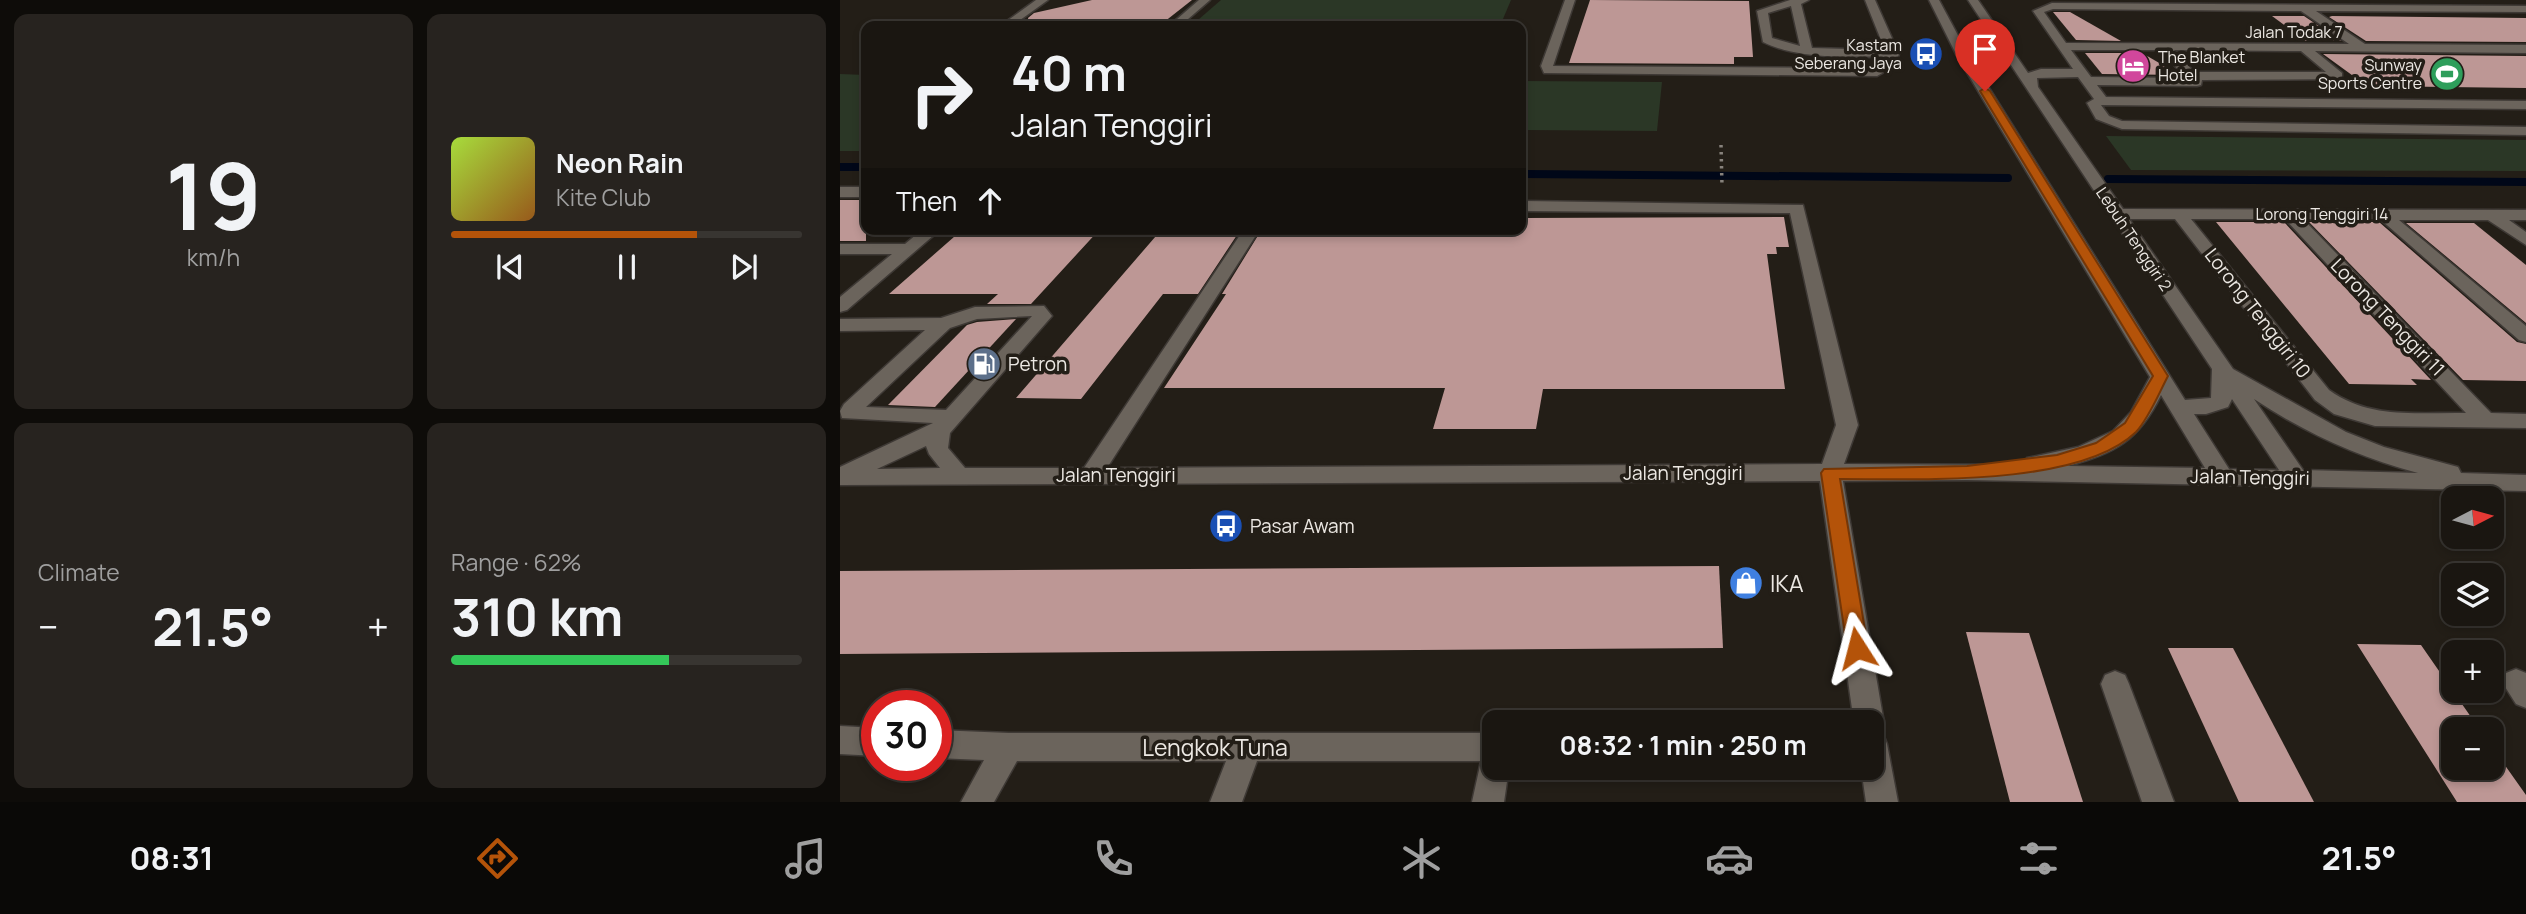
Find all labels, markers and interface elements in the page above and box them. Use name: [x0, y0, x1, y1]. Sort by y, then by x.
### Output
pin: [1955, 19, 2015, 91]
street label: Jalan Todak 7: [2246, 21, 2342, 43]
icon: arrive: [1966, 30, 2004, 68]
place label: Kastam Seberang Jaya: [1795, 34, 1902, 74]
bus stop icon: Kastam Seberang Jaya: [1907, 35, 1945, 73]
text: 40 m: [1011, 39, 1127, 106]
place label: The Blanket Hotel: [2158, 46, 2245, 86]
hotel icon: The Blanket Hotel: [2114, 47, 2152, 85]
icon: right: [896, 49, 987, 140]
place label: Sunway Sports Centre: [2318, 54, 2423, 94]
sports icon: Sunway Sports Centre: [2428, 55, 2466, 93]
text: Jalan Tenggiri: [1011, 103, 1212, 147]
text: 19: [165, 133, 262, 257]
text: Neon Rain: [556, 145, 684, 181]
text: Kite Club: [556, 181, 651, 213]
icon: ahead: [971, 182, 1009, 220]
text: Then: [896, 183, 957, 219]
street label: Lebuh Tenggiri 2: [2091, 183, 2177, 295]
street label: Lorong Tenggiri 14: [2256, 203, 2388, 225]
text: km/h: [187, 241, 240, 273]
street label: Lorong Tenggiri 10: [2199, 243, 2317, 383]
icon: previous: [491, 248, 529, 286]
icon: pause: [608, 248, 646, 286]
icon: next: [725, 248, 763, 286]
street label: Lorong Tenggiri 11: [2325, 253, 2451, 381]
fuel station icon: Petron: [965, 345, 1003, 383]
place label: Petron: [1008, 351, 1067, 377]
street label: Jalan Tenggiri: [1623, 460, 1743, 486]
street label: Jalan Tenggiri: [1056, 462, 1176, 488]
street label: Jalan Tenggiri: [2190, 463, 2310, 491]
north arrow: [2441, 486, 2504, 550]
map controls: [2441, 486, 2504, 780]
bus stop icon: Pasar Awam: [1207, 507, 1245, 545]
place label: Pasar Awam: [1250, 513, 1355, 539]
text: Range · 62%: [451, 546, 582, 578]
text: Climate: [38, 556, 120, 588]
button: layers: [2441, 563, 2504, 626]
shop icon: IKA: [1727, 564, 1765, 602]
place label: IKA: [1770, 567, 1804, 599]
text: 310 km: [451, 581, 623, 652]
text: 21.5°: [152, 591, 273, 662]
text: −: [38, 600, 59, 652]
text: +: [367, 600, 389, 652]
position arrow: [1820, 611, 1894, 685]
button: +: [2441, 640, 2504, 703]
speed limit sign: 30: [861, 690, 952, 781]
button: −: [2441, 717, 2504, 780]
text: 08:32 · 1 min · 250 m: [1559, 727, 1807, 763]
street label: Lengkok Tuna: [1142, 731, 1288, 763]
icon: directions: [473, 834, 522, 883]
icon: music: [781, 834, 830, 883]
icon: phone: [1089, 834, 1138, 883]
icon: climate: [1397, 834, 1446, 883]
icon: car: [1705, 834, 1754, 883]
icon: filters: [2014, 834, 2063, 883]
text: 08:31: [130, 836, 214, 880]
text: 21.5°: [2322, 836, 2396, 880]

